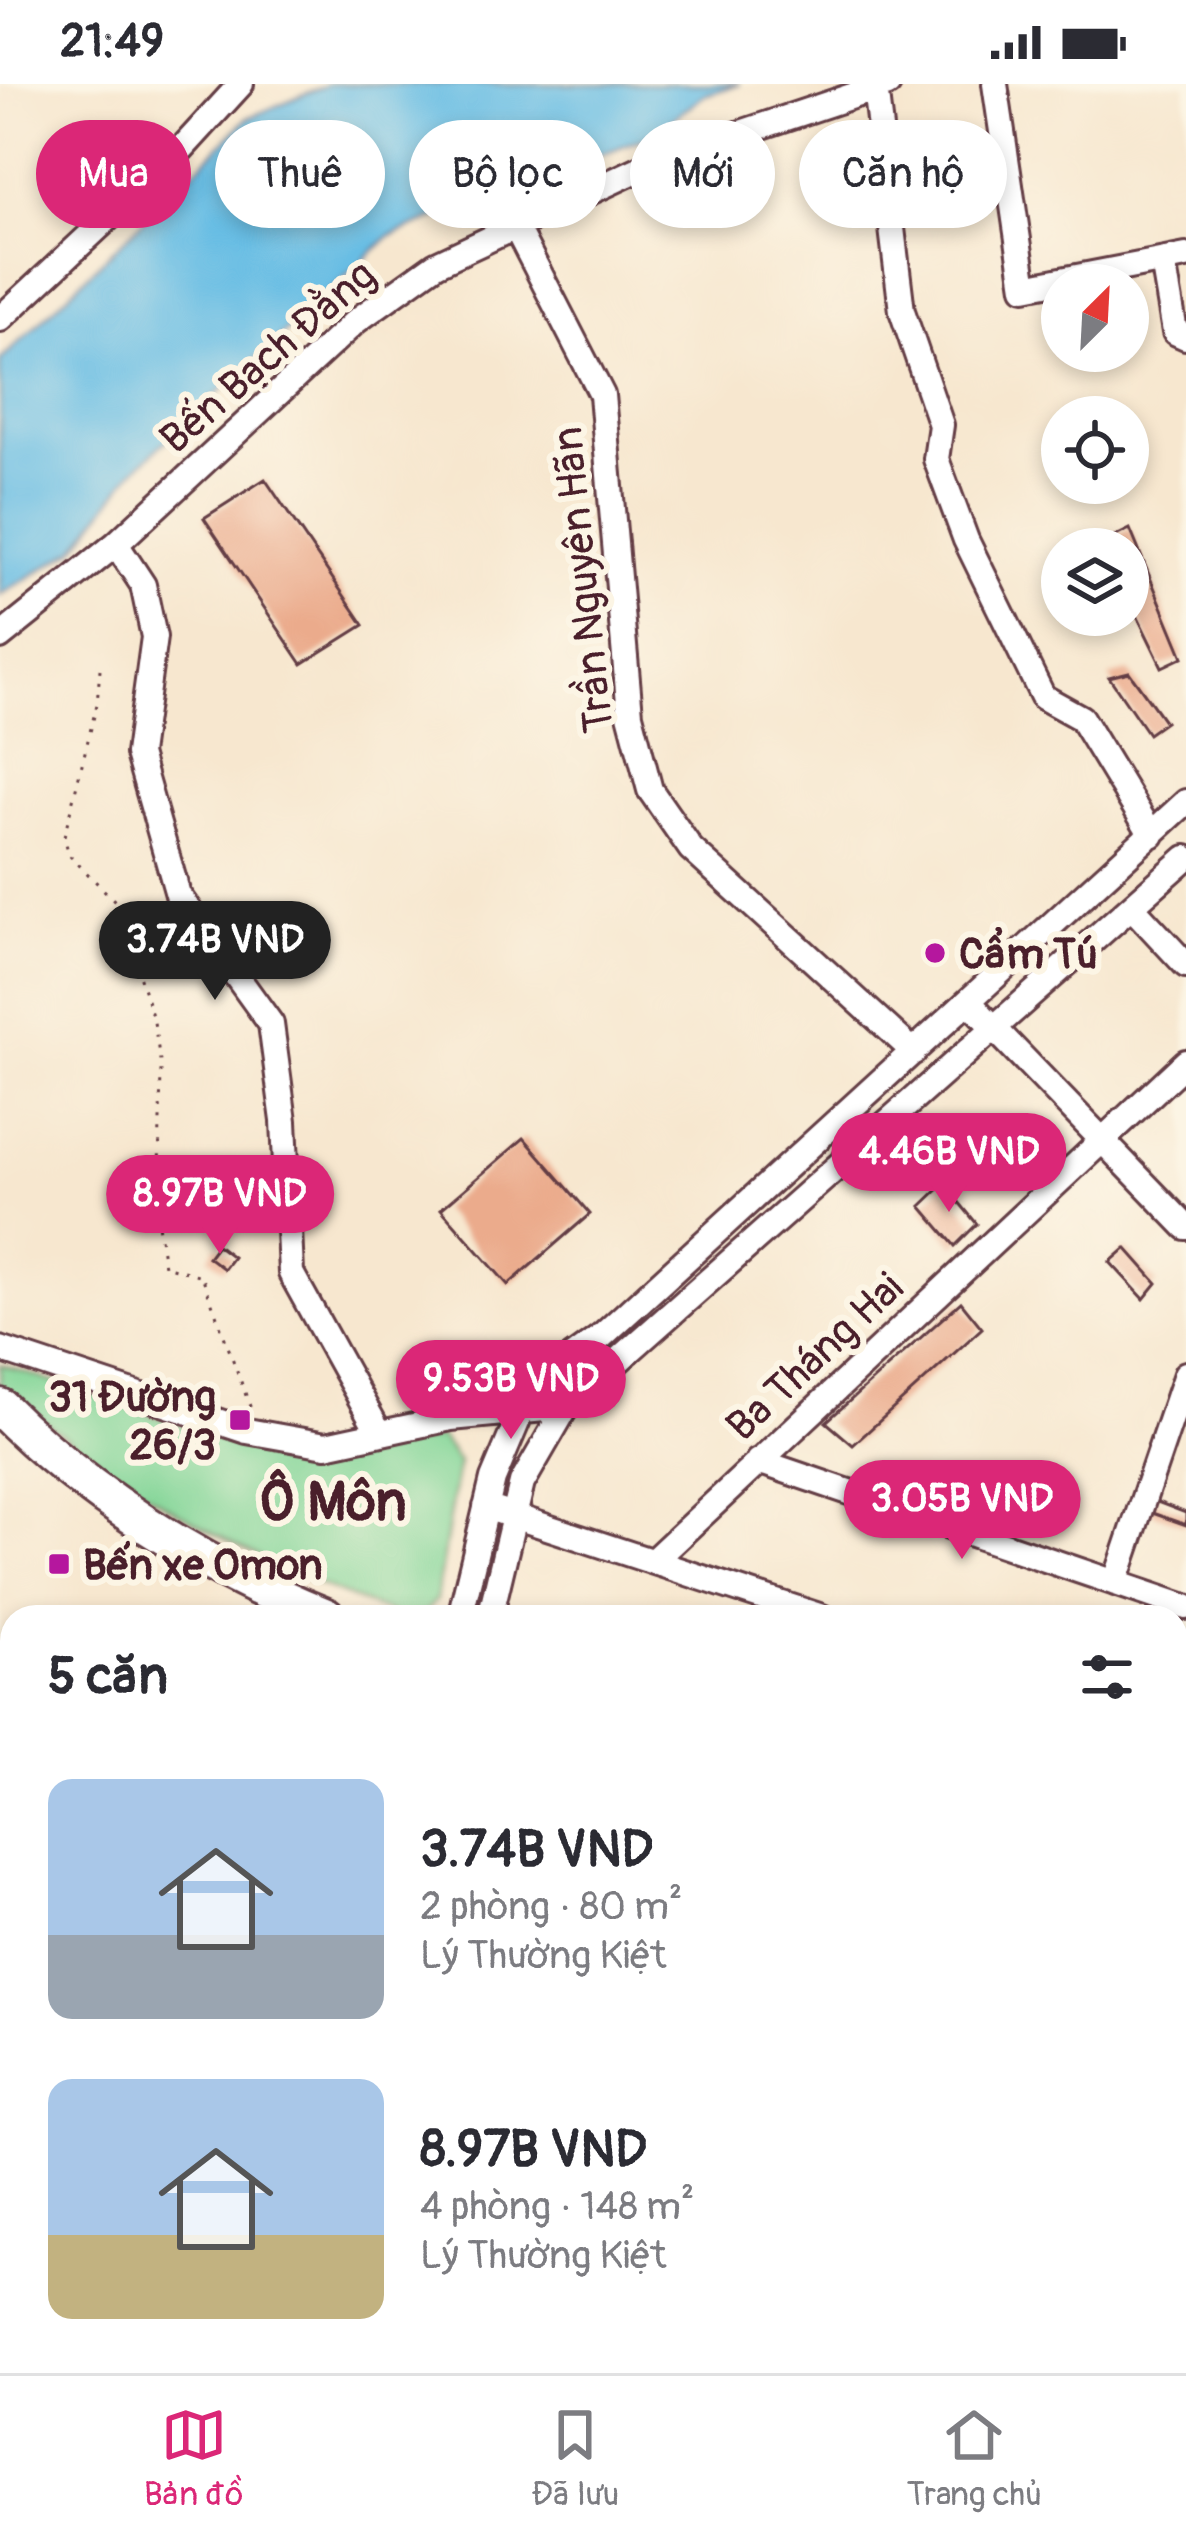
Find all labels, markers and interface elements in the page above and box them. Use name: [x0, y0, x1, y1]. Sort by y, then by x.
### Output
text: 21:49: [60, 14, 164, 70]
chip: Mua: [36, 120, 191, 228]
chip: Thuê: [215, 120, 385, 228]
chip: Bộ lọc: [409, 120, 606, 228]
chip: Mới: [630, 120, 775, 228]
chip: Căn hộ: [799, 120, 1007, 228]
street label: Bến Bạch Đằng: [150, 250, 387, 465]
north arrow: [1041, 264, 1149, 372]
map controls: [1041, 264, 1149, 636]
button: locate: [1041, 396, 1149, 504]
street label: Trần Nguyên Hãn: [540, 424, 626, 736]
button: layers: [1041, 528, 1149, 636]
pin: 3.74B VND: [78, 901, 352, 1003]
text: 3.74B VND: [126, 915, 304, 964]
place label: Cẩm Tú: [959, 926, 1098, 981]
marker: Cẩm Tú: [922, 940, 948, 966]
pin: 4.46B VND: [812, 1113, 1086, 1215]
text: 4.46B VND: [858, 1127, 1040, 1176]
pin: 8.97B VND: [83, 1155, 357, 1257]
text: 8.97B VND: [133, 1169, 307, 1218]
street label: Ba Tháng Hai: [716, 1263, 915, 1452]
pin: 9.53B VND: [374, 1340, 648, 1442]
text: 9.53B VND: [423, 1354, 599, 1403]
place label: 31 Đường 26/3: [48, 1372, 216, 1472]
marker: 31 Đường 26/3: [227, 1407, 253, 1433]
pin: 3.05B VND: [825, 1460, 1099, 1562]
district label: Ô Môn: [259, 1468, 407, 1537]
text: 3.05B VND: [871, 1474, 1053, 1523]
place label: Bến xe Omon: [83, 1540, 323, 1592]
marker: Bến xe Omon: [46, 1551, 72, 1577]
icon: filters: [1074, 1644, 1140, 1710]
text: 5 căn: [48, 1645, 168, 1709]
text: 3.74B VND: [420, 1818, 653, 1882]
icon: home: [144, 1827, 288, 1971]
text: 2 phòng · 80 m²: [420, 1882, 682, 1931]
text: Lý Thường Kiệt: [420, 1931, 666, 1980]
text: 8.97B VND: [420, 2118, 647, 2182]
icon: home: [144, 2127, 288, 2271]
text: 4 phòng · 148 m²: [420, 2182, 694, 2231]
text: Lý Thường Kiệt: [420, 2231, 666, 2280]
tab: Bản đồ: [144, 2402, 243, 2515]
tab: Đã lưu: [531, 2402, 619, 2515]
tab: Trang chủ: [907, 2402, 1042, 2515]

